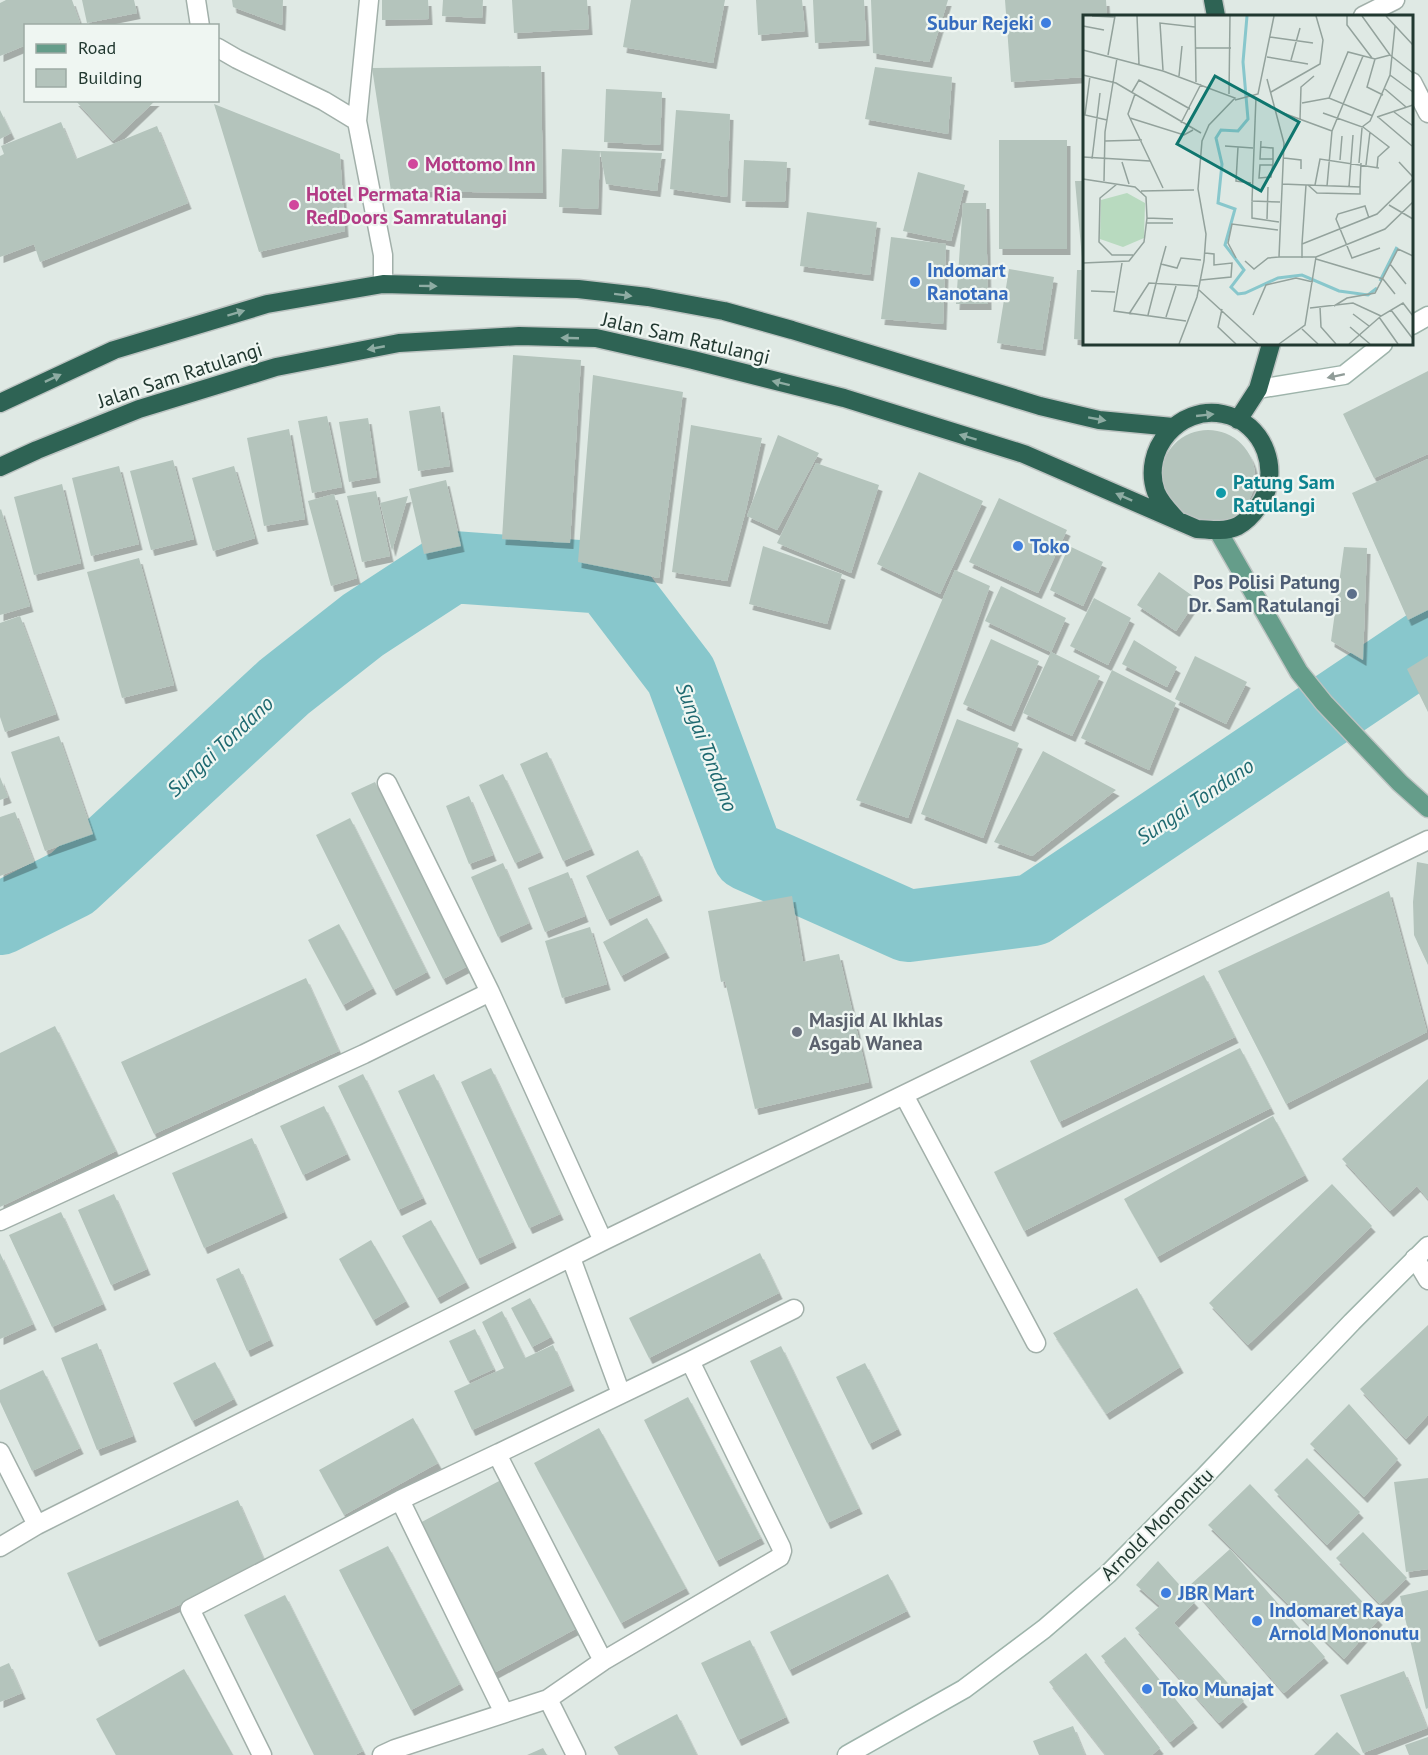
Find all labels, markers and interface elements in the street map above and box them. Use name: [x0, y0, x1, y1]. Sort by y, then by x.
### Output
place label: Subur Rejeki: [927, 10, 1034, 36]
inset map: [1083, 15, 1413, 345]
marker: Subur Rejeki: [1039, 16, 1053, 30]
legend: [24, 24, 219, 102]
text: Road: [78, 36, 116, 59]
text: Building: [78, 66, 142, 89]
place label: Mottomo Inn: [425, 151, 536, 177]
marker: Mottomo Inn: [406, 157, 420, 171]
place label: Hotel Permata Ria RedDoors Samratulangi: [306, 181, 507, 230]
marker: Hotel Permata Ria RedDoors Samratulangi: [287, 198, 301, 212]
place label: Indomart Ranotana: [927, 257, 1008, 306]
marker: Indomart Ranotana: [908, 275, 922, 289]
one-way arrow: [419, 281, 438, 290]
one-way arrow: [614, 290, 633, 299]
street label: Jalan Sam Ratulangi: [598, 306, 773, 370]
one-way arrow: [228, 308, 246, 317]
one-way arrow: [561, 333, 580, 342]
street label: Jalan Sam Ratulangi: [93, 336, 266, 414]
one-way arrow: [366, 344, 385, 353]
one-way arrow: [1327, 371, 1345, 381]
one-way arrow: [45, 374, 62, 383]
one-way arrow: [772, 377, 790, 387]
one-way arrow: [1195, 410, 1214, 420]
one-way arrow: [1087, 415, 1106, 424]
one-way arrow: [959, 432, 977, 441]
place label: Patung Sam Ratulangi: [1233, 469, 1335, 518]
marker: Patung Sam Ratulangi: [1214, 486, 1228, 500]
one-way arrow: [1116, 492, 1133, 501]
place label: Toko: [1030, 533, 1070, 559]
marker: Toko: [1011, 539, 1025, 553]
place label: Pos Polisi Patung Dr. Sam Ratulangi: [1188, 569, 1340, 618]
marker: Pos Polisi Patung Dr. Sam Ratulangi: [1345, 587, 1359, 601]
water label: Sungai Tondano: [670, 679, 744, 815]
water label: Sungai Tondano: [161, 690, 279, 802]
water label: Sungai Tondano: [1131, 752, 1259, 850]
place label: Masjid Al Ikhlas Asgab Wanea: [809, 1007, 943, 1056]
marker: Masjid Al Ikhlas Asgab Wanea: [790, 1025, 804, 1039]
street label: Arnold Mononutu: [1095, 1462, 1219, 1586]
place label: JBR Mart: [1177, 1580, 1254, 1606]
marker: JBR Mart: [1159, 1586, 1173, 1600]
place label: Indomaret Raya Arnold Mononutu: [1269, 1597, 1419, 1646]
marker: Indomaret Raya Arnold Mononutu: [1250, 1614, 1264, 1628]
place label: Toko Munajat: [1159, 1676, 1274, 1702]
marker: Toko Munajat: [1140, 1682, 1154, 1696]

